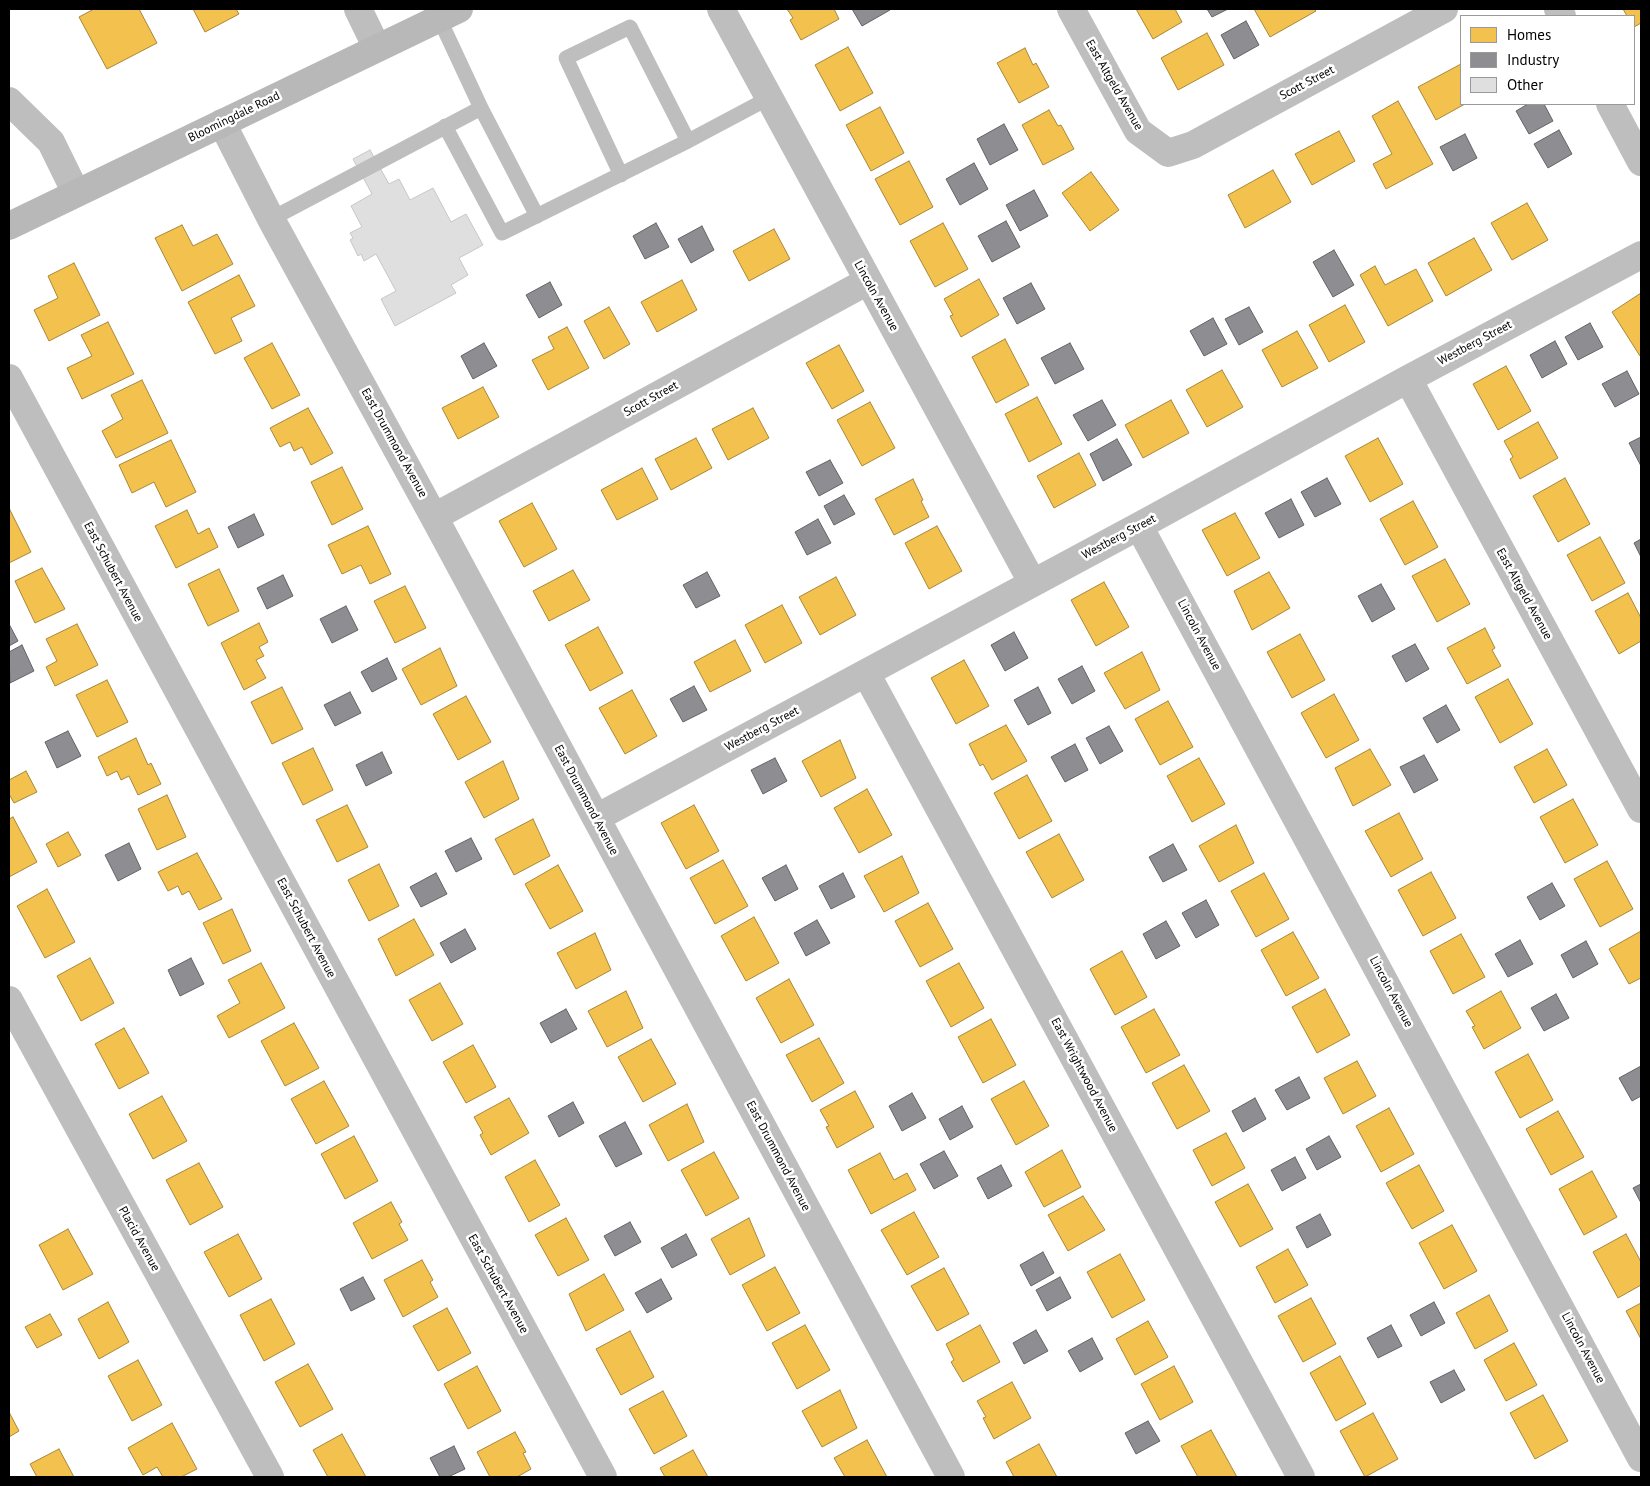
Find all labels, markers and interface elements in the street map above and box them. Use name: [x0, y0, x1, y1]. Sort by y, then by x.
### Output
legend: [1460, 15, 1635, 105]
text: Homes: [1507, 25, 1551, 44]
street label: East Altgeld Avenue: [1082, 37, 1146, 133]
text: Industry: [1507, 50, 1559, 69]
street label: Scott Street: [1277, 63, 1337, 103]
text: Other: [1507, 75, 1543, 94]
street label: Bloomingdale Road: [186, 89, 282, 145]
street label: Lincoln Avenue: [851, 258, 901, 334]
street label: Westberg Street: [1436, 317, 1514, 369]
street label: Scott Street: [621, 378, 681, 420]
street label: East Drummond Avenue: [358, 386, 430, 500]
street label: Westberg Street: [1080, 511, 1158, 563]
street label: East Schubert Avenue: [81, 519, 145, 625]
street label: East Altgeld Avenue: [1493, 546, 1555, 642]
street label: Lincoln Avenue: [1174, 597, 1224, 673]
street label: Westberg Street: [723, 703, 801, 755]
street label: East Drummond Avenue: [551, 742, 621, 858]
street label: East Schubert Avenue: [274, 875, 338, 981]
street label: Lincoln Avenue: [1366, 954, 1416, 1030]
street label: East Wrightwood Avenue: [1048, 1015, 1120, 1135]
street label: East Drummond Avenue: [743, 1098, 813, 1214]
street label: Placid Avenue: [115, 1204, 163, 1274]
street label: East Schubert Avenue: [465, 1232, 531, 1336]
street label: Lincoln Avenue: [1558, 1310, 1608, 1386]

